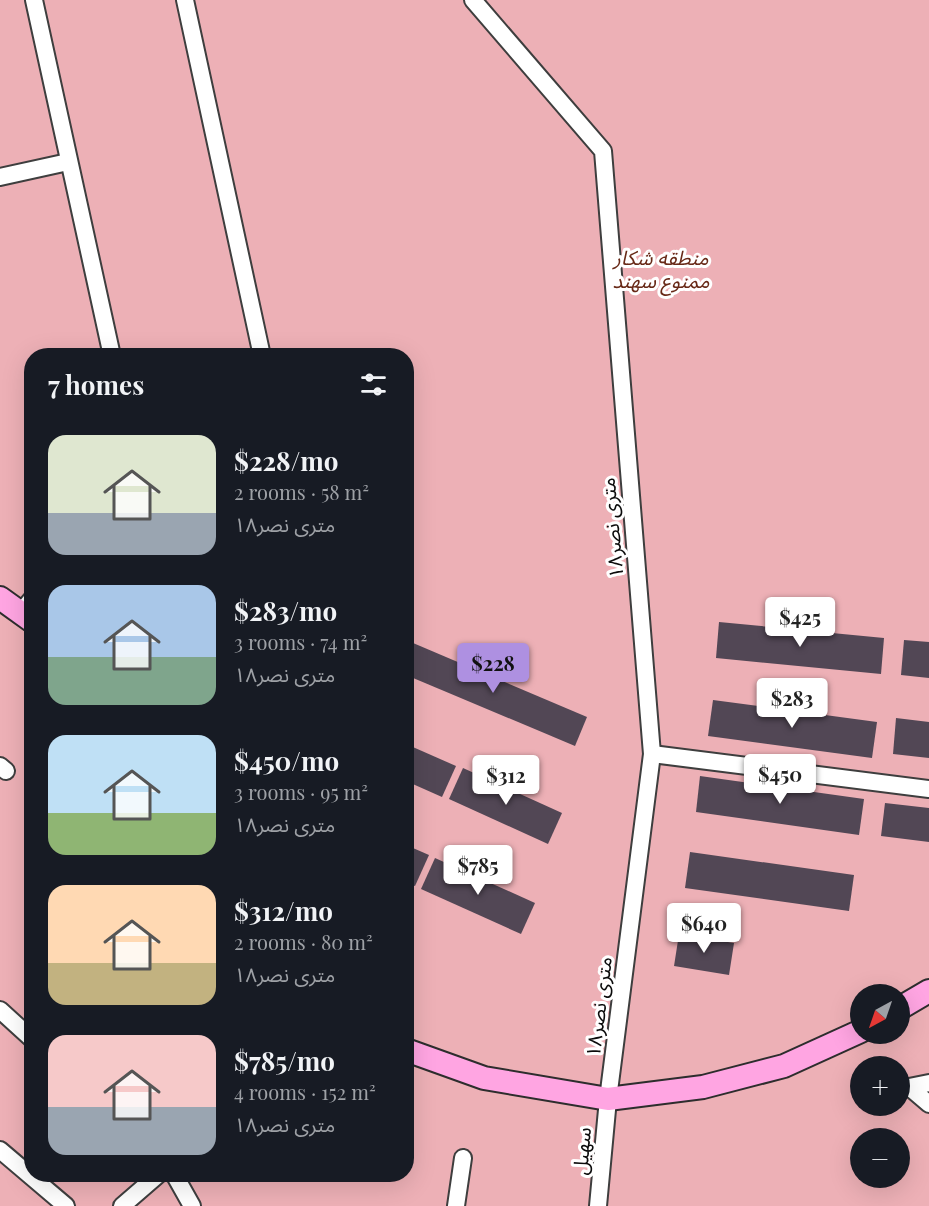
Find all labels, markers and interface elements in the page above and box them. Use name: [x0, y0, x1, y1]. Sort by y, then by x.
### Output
park label: منطقه شکار ممنوع سهند: [611, 243, 710, 296]
text: 7 homes: [48, 367, 144, 402]
icon: filters: [357, 368, 390, 401]
text: $228/mo: [234, 443, 339, 478]
icon: home: [96, 459, 168, 531]
street label: ۱۸متری نصر: [593, 477, 628, 580]
text: 2 rooms · 58 m²: [234, 478, 369, 505]
text: ۱۸متری نصر: [234, 510, 335, 537]
text: $283/mo: [234, 593, 337, 628]
pin: $425: [764, 597, 836, 648]
text: $425: [779, 603, 821, 630]
icon: home: [96, 609, 168, 681]
text: 3 rooms · 74 m²: [234, 628, 367, 655]
pin: $228: [457, 643, 529, 694]
text: $228: [471, 649, 515, 676]
text: ۱۸متری نصر: [234, 660, 335, 687]
pin: $283: [756, 678, 828, 729]
text: $283: [771, 684, 813, 711]
text: $450/mo: [234, 743, 339, 778]
pin: $450: [744, 754, 816, 805]
pin: $312: [470, 755, 542, 806]
icon: home: [96, 759, 168, 831]
text: $450: [758, 760, 802, 787]
text: $312: [486, 761, 526, 788]
text: 3 rooms · 95 m²: [234, 778, 368, 805]
text: ۱۸متری نصر: [234, 810, 335, 837]
pin: $785: [442, 845, 514, 896]
text: $785: [458, 851, 498, 878]
text: $312/mo: [234, 893, 333, 928]
pin: $640: [668, 903, 740, 954]
icon: home: [96, 909, 168, 981]
text: $640: [681, 909, 727, 936]
text: 2 rooms · 80 m²: [234, 928, 373, 955]
street label: ۱۸متری نصر: [578, 955, 617, 1059]
text: ۱۸متری نصر: [234, 960, 335, 987]
north arrow: [850, 984, 910, 1044]
map controls: [850, 984, 910, 1188]
text: $785/mo: [234, 1043, 335, 1078]
button: +: [850, 1056, 910, 1116]
icon: home: [96, 1059, 168, 1131]
text: 4 rooms · 152 m²: [234, 1078, 376, 1105]
text: ۱۸متری نصر: [234, 1110, 335, 1137]
street label: سهیل: [565, 1126, 596, 1176]
button: −: [850, 1128, 910, 1188]

